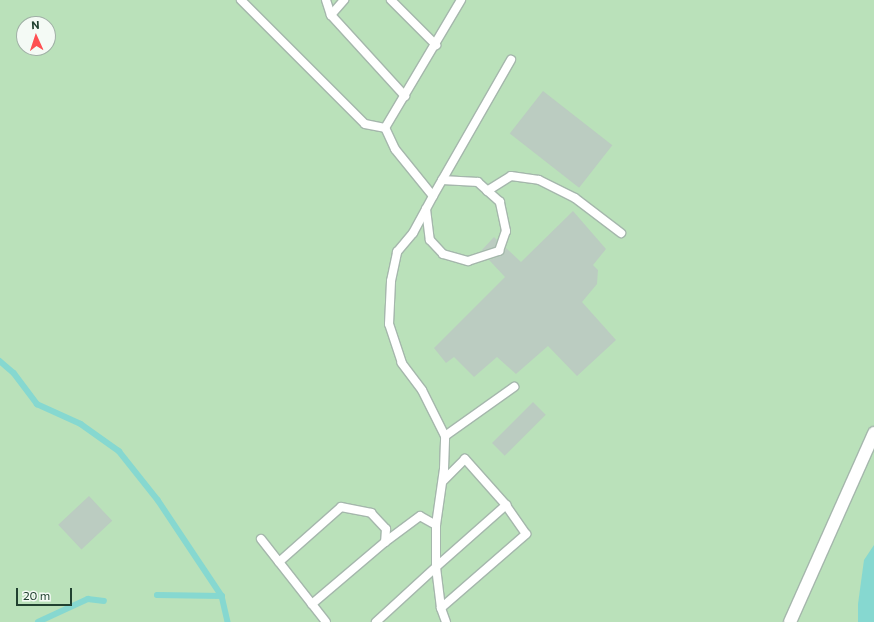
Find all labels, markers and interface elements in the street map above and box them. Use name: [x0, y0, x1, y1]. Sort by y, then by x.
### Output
north arrow: [16, 16, 56, 56]
text: N: [31, 18, 40, 31]
scale bar: [18, 580, 74, 606]
text: 20 m: [23, 588, 50, 602]

